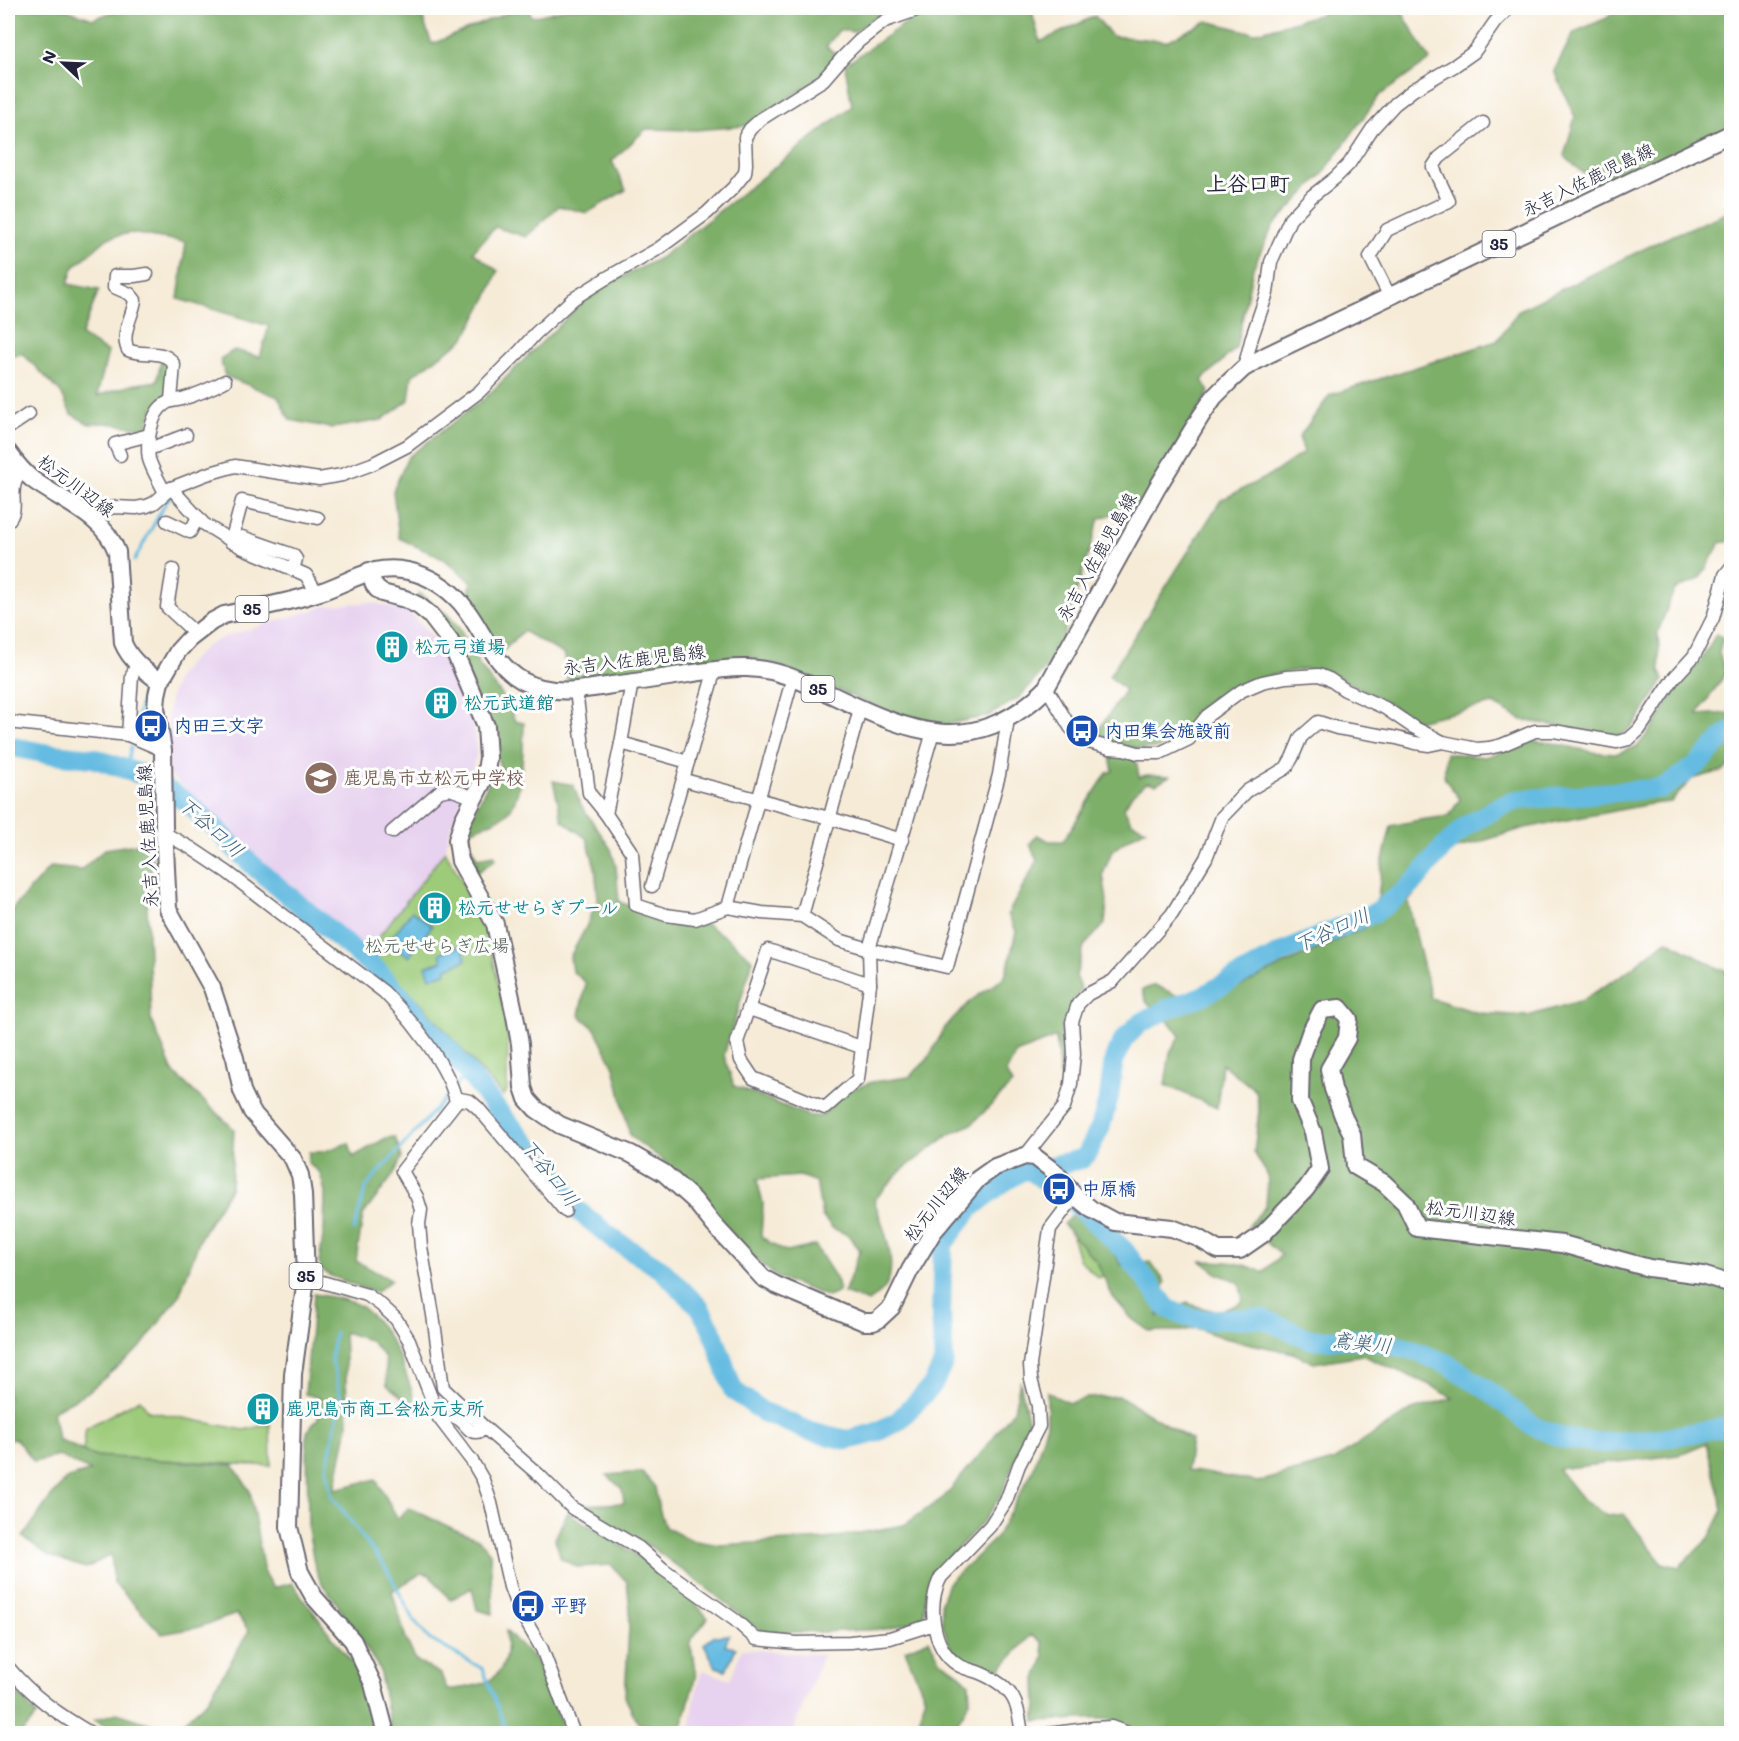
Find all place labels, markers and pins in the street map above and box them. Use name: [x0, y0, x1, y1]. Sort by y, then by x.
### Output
building icon: 松元弓道場: [374, 629, 410, 665]
place label: 松元弓道場: [415, 634, 505, 658]
building icon: 松元武道館: [423, 685, 459, 721]
place label: 松元武道館: [464, 690, 554, 714]
bus stop icon: 内田三文字: [133, 708, 169, 744]
place label: 内田三文字: [174, 713, 264, 737]
bus stop icon: 内田集会施設前: [1064, 713, 1100, 749]
place label: 内田集会施設前: [1105, 718, 1231, 742]
school or university icon: 鹿児島市立松元中学校: [303, 760, 339, 796]
place label: 鹿児島市立松元中学校: [344, 765, 524, 789]
building icon: 松元せせらぎプール: [417, 890, 453, 926]
place label: 松元せせらぎプール: [458, 895, 618, 919]
bus stop icon: 中原橋: [1041, 1171, 1077, 1207]
place label: 中原橋: [1082, 1176, 1136, 1200]
building icon: 鹿児島市商工会松元支所: [245, 1391, 281, 1427]
place label: 鹿児島市商工会松元支所: [286, 1396, 484, 1420]
bus stop icon: 平野: [510, 1588, 546, 1624]
place label: 平野: [551, 1593, 587, 1617]

